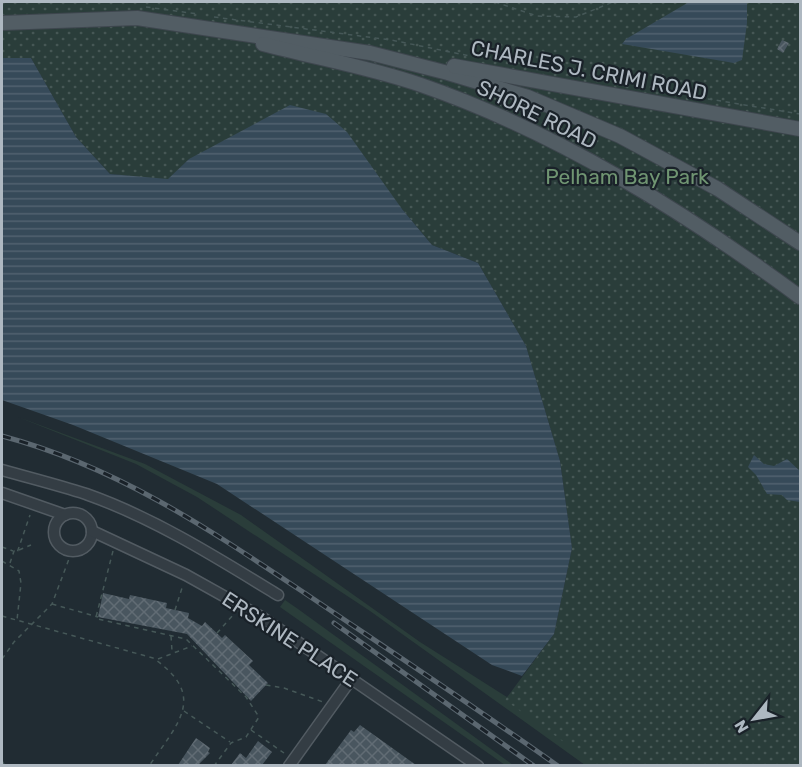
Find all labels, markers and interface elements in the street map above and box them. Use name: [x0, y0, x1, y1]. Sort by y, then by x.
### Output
street label: CHARLES J. CRIMI ROAD: [469, 35, 709, 105]
street label: SHORE ROAD: [473, 74, 601, 154]
park label: Pelham Bay Park: [545, 164, 709, 189]
street label: ERSKINE PLACE: [218, 586, 362, 692]
north arrow: [724, 689, 784, 749]
text: N: [730, 717, 753, 736]

